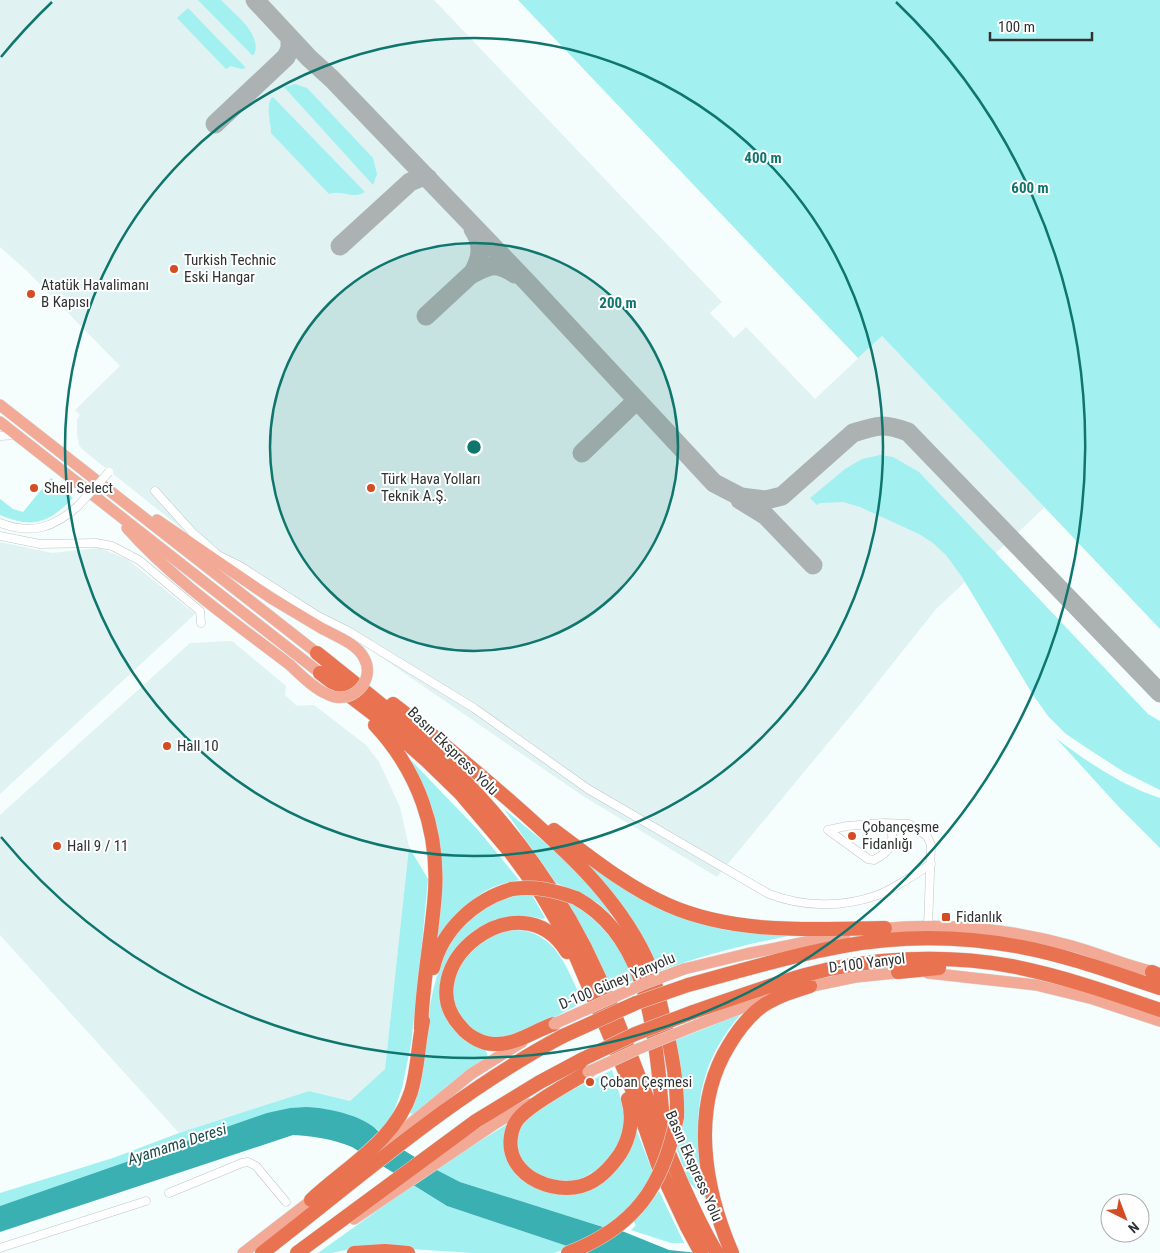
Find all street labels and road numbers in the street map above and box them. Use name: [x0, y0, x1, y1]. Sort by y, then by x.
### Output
street label: Basın Ekspress Yolu: [404, 703, 502, 799]
street label: D-100 Güney Yanyolu: [556, 948, 678, 1014]
street label: D-100 Yanyol: [828, 949, 906, 977]
street label: Basın Ekspress Yolu: [662, 1108, 726, 1224]

